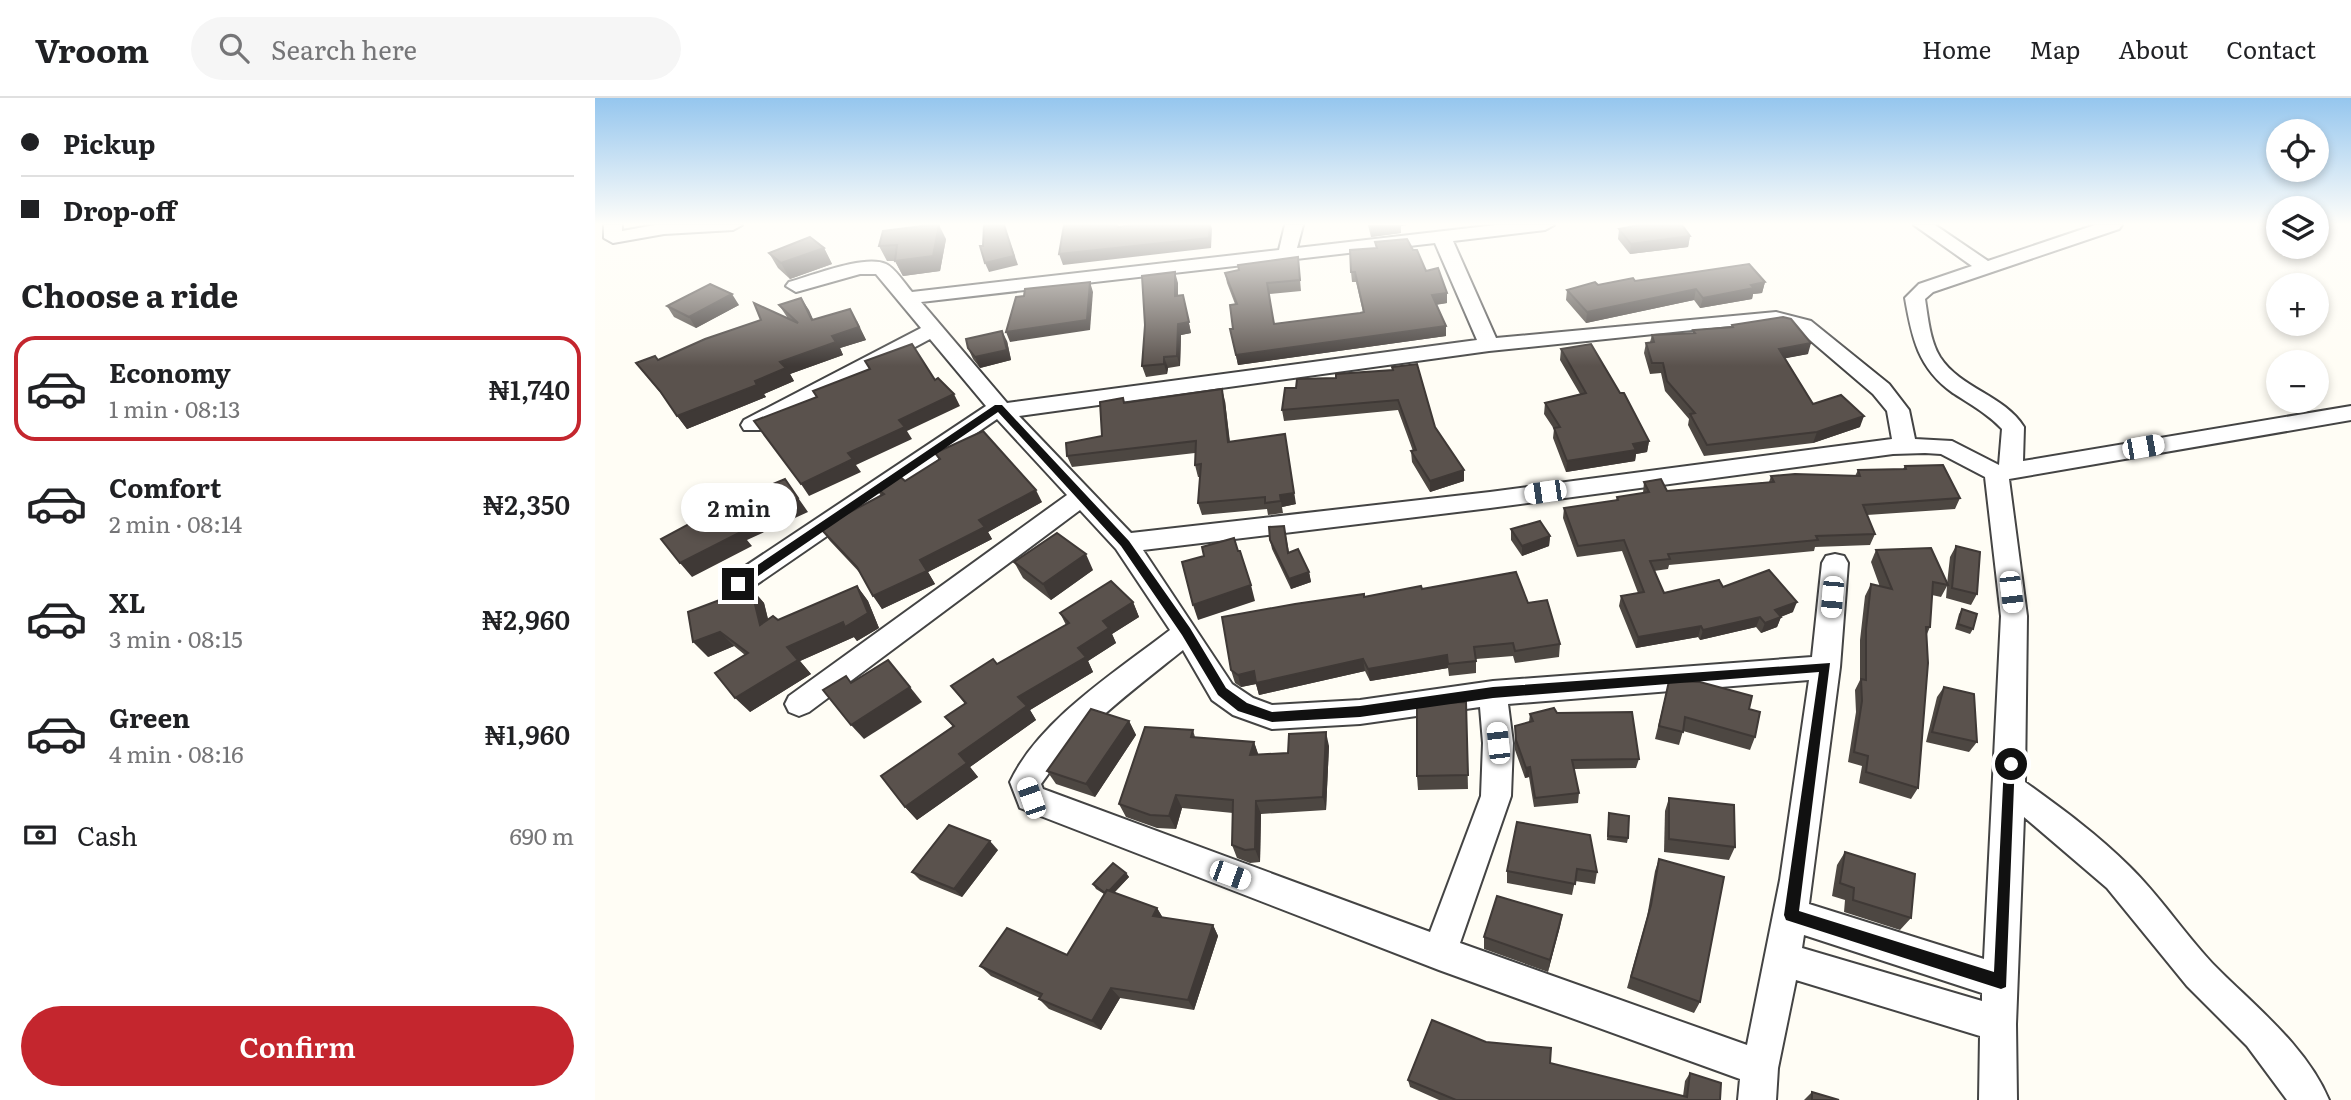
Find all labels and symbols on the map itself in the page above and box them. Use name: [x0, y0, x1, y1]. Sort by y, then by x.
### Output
car: [2121, 433, 2166, 461]
car: [1523, 479, 1568, 505]
callout: 2 min: [680, 482, 796, 532]
route end: [722, 568, 754, 600]
car: [1999, 570, 2024, 614]
car: [1820, 575, 1845, 619]
car: [1486, 721, 1511, 765]
route start: [1995, 748, 2027, 780]
car: [1015, 775, 1048, 821]
car: [1207, 858, 1254, 892]

